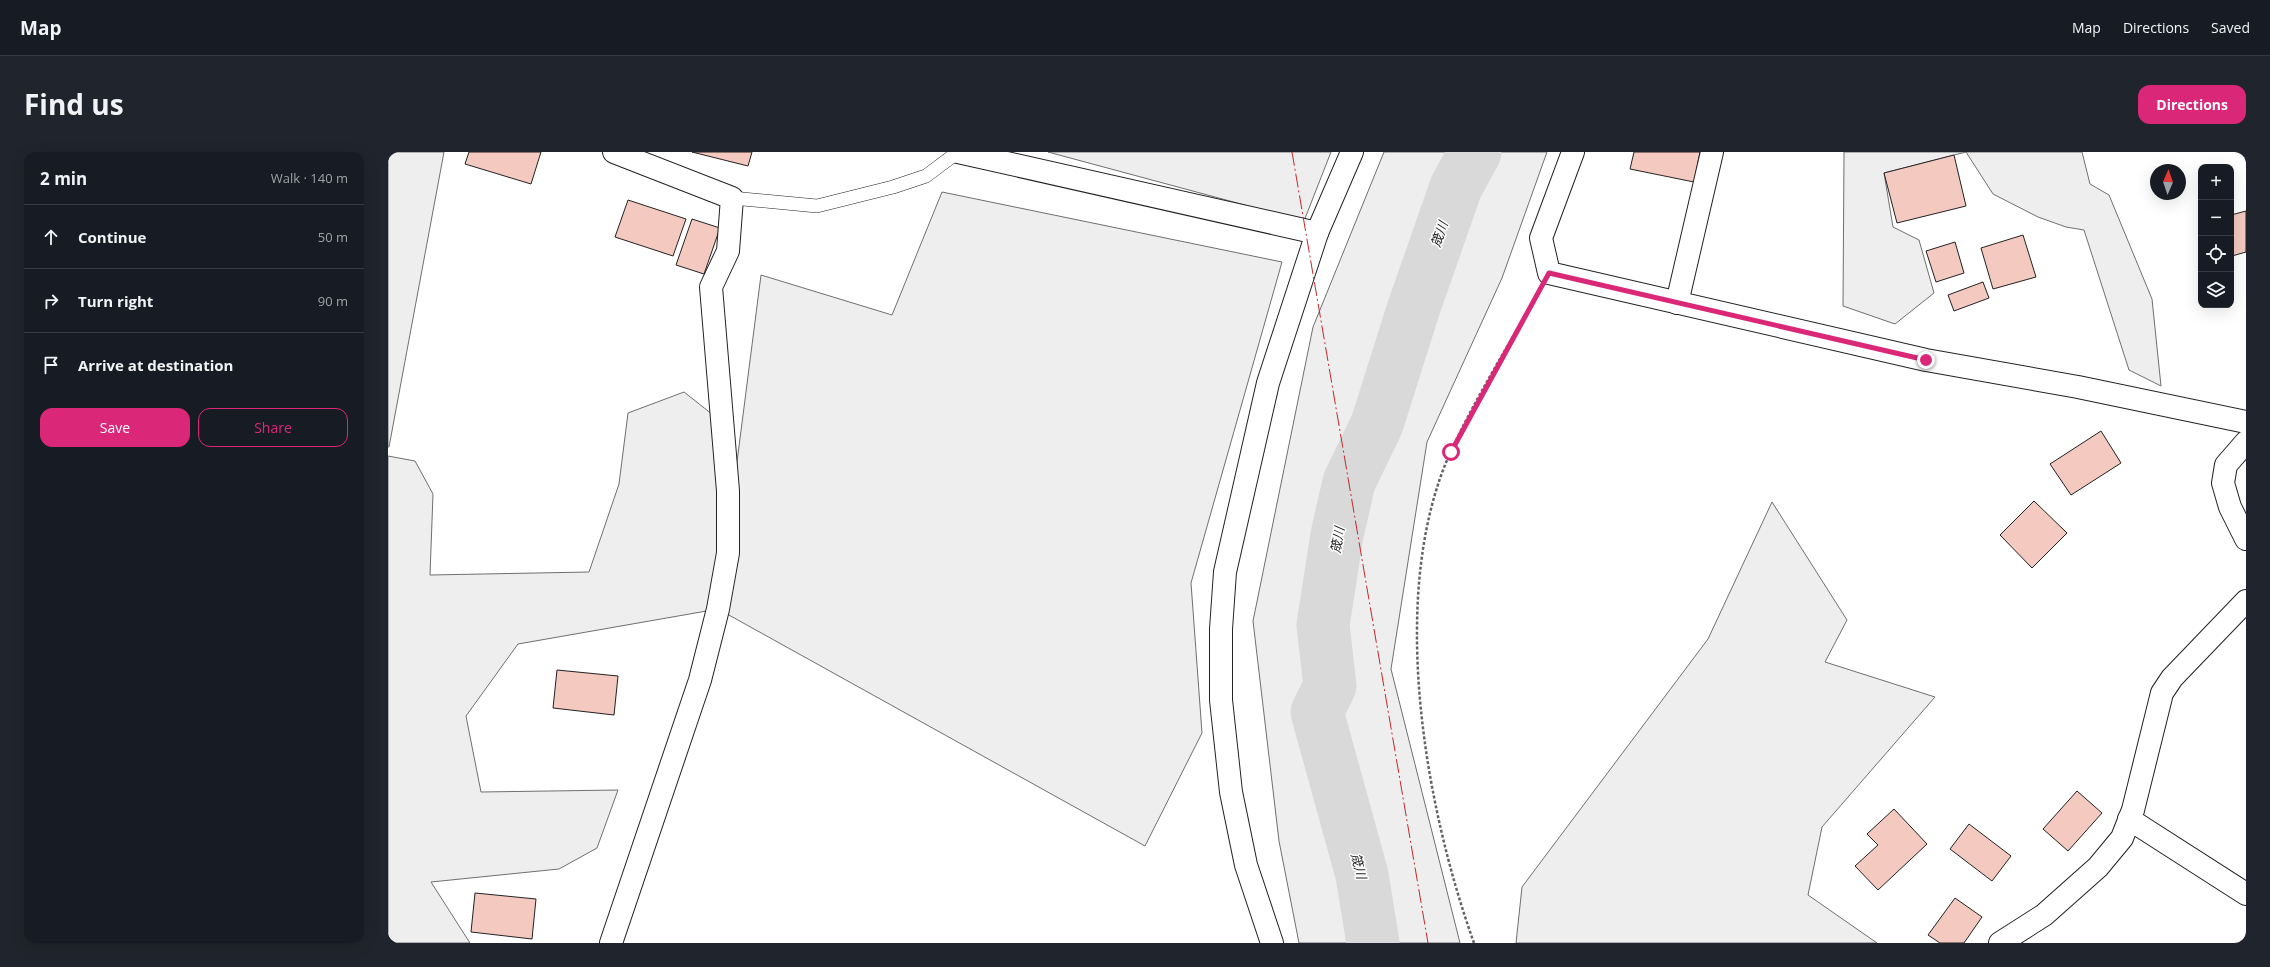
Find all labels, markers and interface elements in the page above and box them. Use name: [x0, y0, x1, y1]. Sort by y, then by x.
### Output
text: Map: [20, 15, 61, 41]
text: Map: [2072, 18, 2101, 37]
text: Directions: [2123, 18, 2189, 37]
text: Saved: [2211, 18, 2250, 37]
text: Find us: [24, 85, 124, 123]
button: Directions: [2138, 85, 2246, 124]
north arrow: [2150, 164, 2186, 200]
map controls: [2198, 164, 2234, 308]
button: +: [2198, 164, 2234, 200]
text: 2 min: [40, 167, 87, 190]
text: Walk · 140 m: [271, 169, 348, 187]
button: −: [2198, 200, 2234, 236]
water label: 筬川: [1426, 217, 1452, 249]
icon: ahead: [40, 226, 62, 248]
text: Continue: [78, 227, 146, 247]
text: 50 m: [318, 228, 348, 246]
button: locate: [2198, 236, 2234, 272]
button: layers: [2198, 272, 2234, 308]
icon: right: [40, 290, 62, 312]
text: Turn right: [78, 291, 153, 311]
text: 90 m: [318, 292, 348, 310]
route end: [1917, 351, 1935, 369]
icon: arrive: [40, 354, 62, 376]
text: Arrive at destination: [78, 355, 233, 375]
button: Save: [40, 408, 190, 447]
button: Share: [198, 408, 348, 447]
route start: [1442, 443, 1460, 461]
water label: 筬川: [1326, 524, 1348, 554]
water label: 筬川: [1347, 851, 1371, 883]

